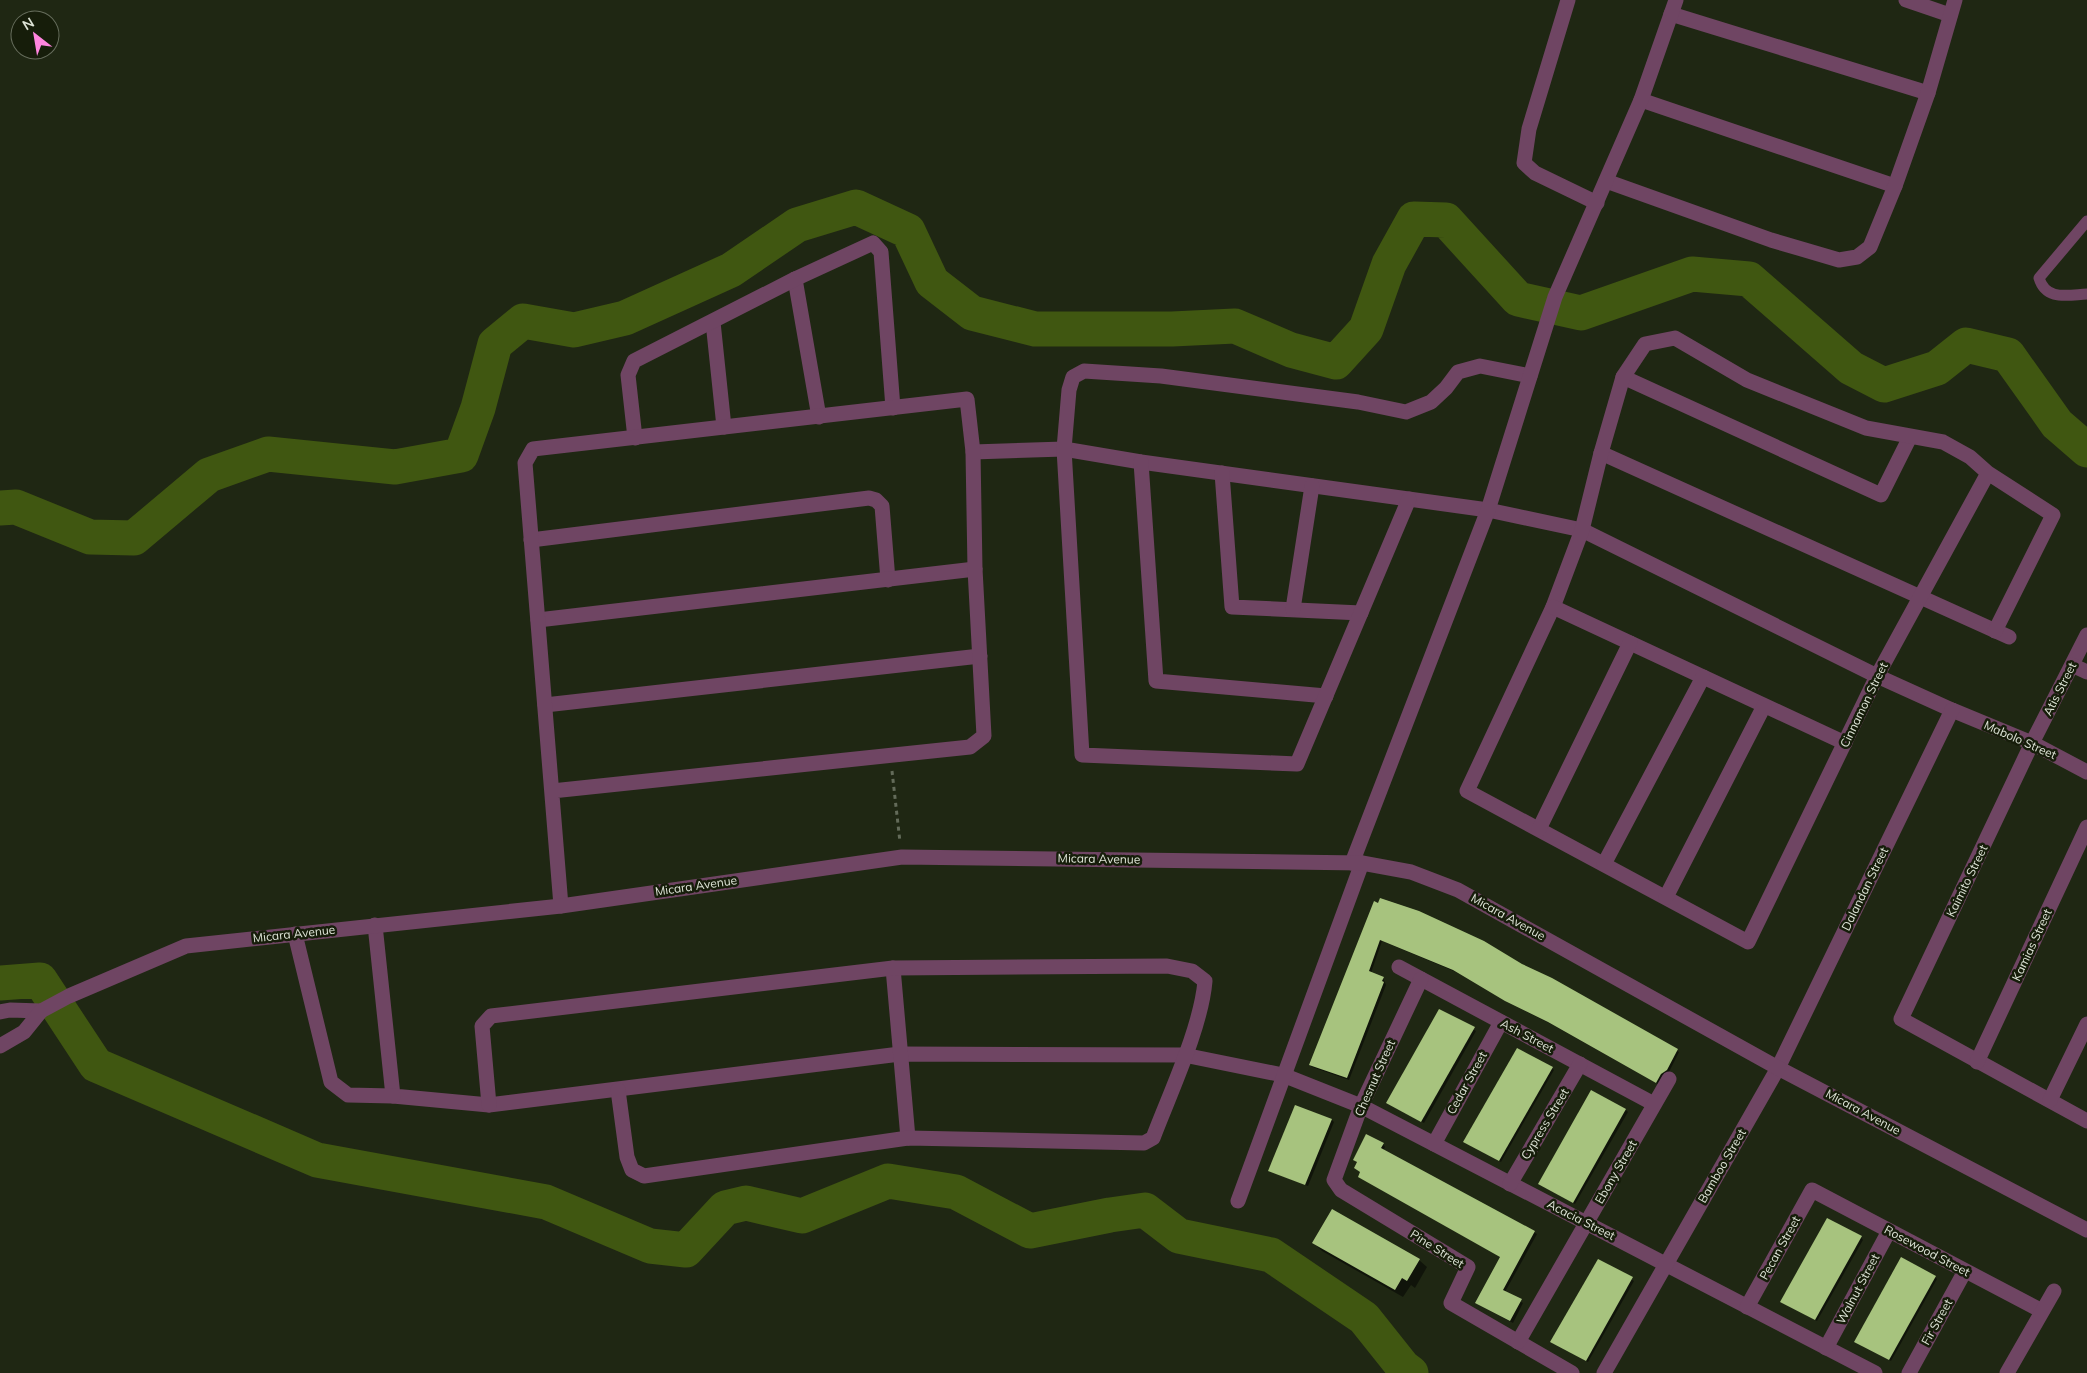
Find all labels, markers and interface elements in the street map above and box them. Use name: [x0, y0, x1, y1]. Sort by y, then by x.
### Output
north arrow: [10, 10, 60, 60]
text: N: [19, 13, 37, 34]
street label: Cinnamon Street: [1836, 660, 1891, 750]
street label: Atis Street: [2040, 660, 2079, 718]
street label: Mabolo Street: [1982, 717, 2059, 762]
street label: Kaimito Street: [1943, 842, 1990, 919]
street label: Dalandan Street: [1838, 845, 1891, 933]
street label: Micara Avenue: [1058, 850, 1140, 867]
street label: Micara Avenue: [654, 872, 738, 899]
street label: Micara Avenue: [1468, 890, 1548, 943]
street label: Kamias Street: [2008, 906, 2055, 983]
street label: Micara Avenue: [252, 922, 336, 945]
street label: Ash Street: [1498, 1015, 1556, 1056]
street label: Chesnut Street: [1351, 1037, 1398, 1118]
street label: Cedar Street: [1443, 1049, 1490, 1117]
street label: Cypress Street: [1517, 1085, 1572, 1162]
street label: Micara Avenue: [1823, 1086, 1903, 1138]
street label: Bamboo Street: [1694, 1126, 1749, 1205]
street label: Ebony Street: [1591, 1137, 1640, 1206]
street label: Acacia Street: [1545, 1196, 1618, 1243]
street label: Pecan Street: [1756, 1213, 1803, 1282]
street label: Rosewood Street: [1882, 1222, 1973, 1279]
street label: Pine Street: [1408, 1226, 1467, 1271]
street label: Walnut Street: [1833, 1251, 1882, 1326]
street label: Fir Street: [1918, 1296, 1955, 1347]

